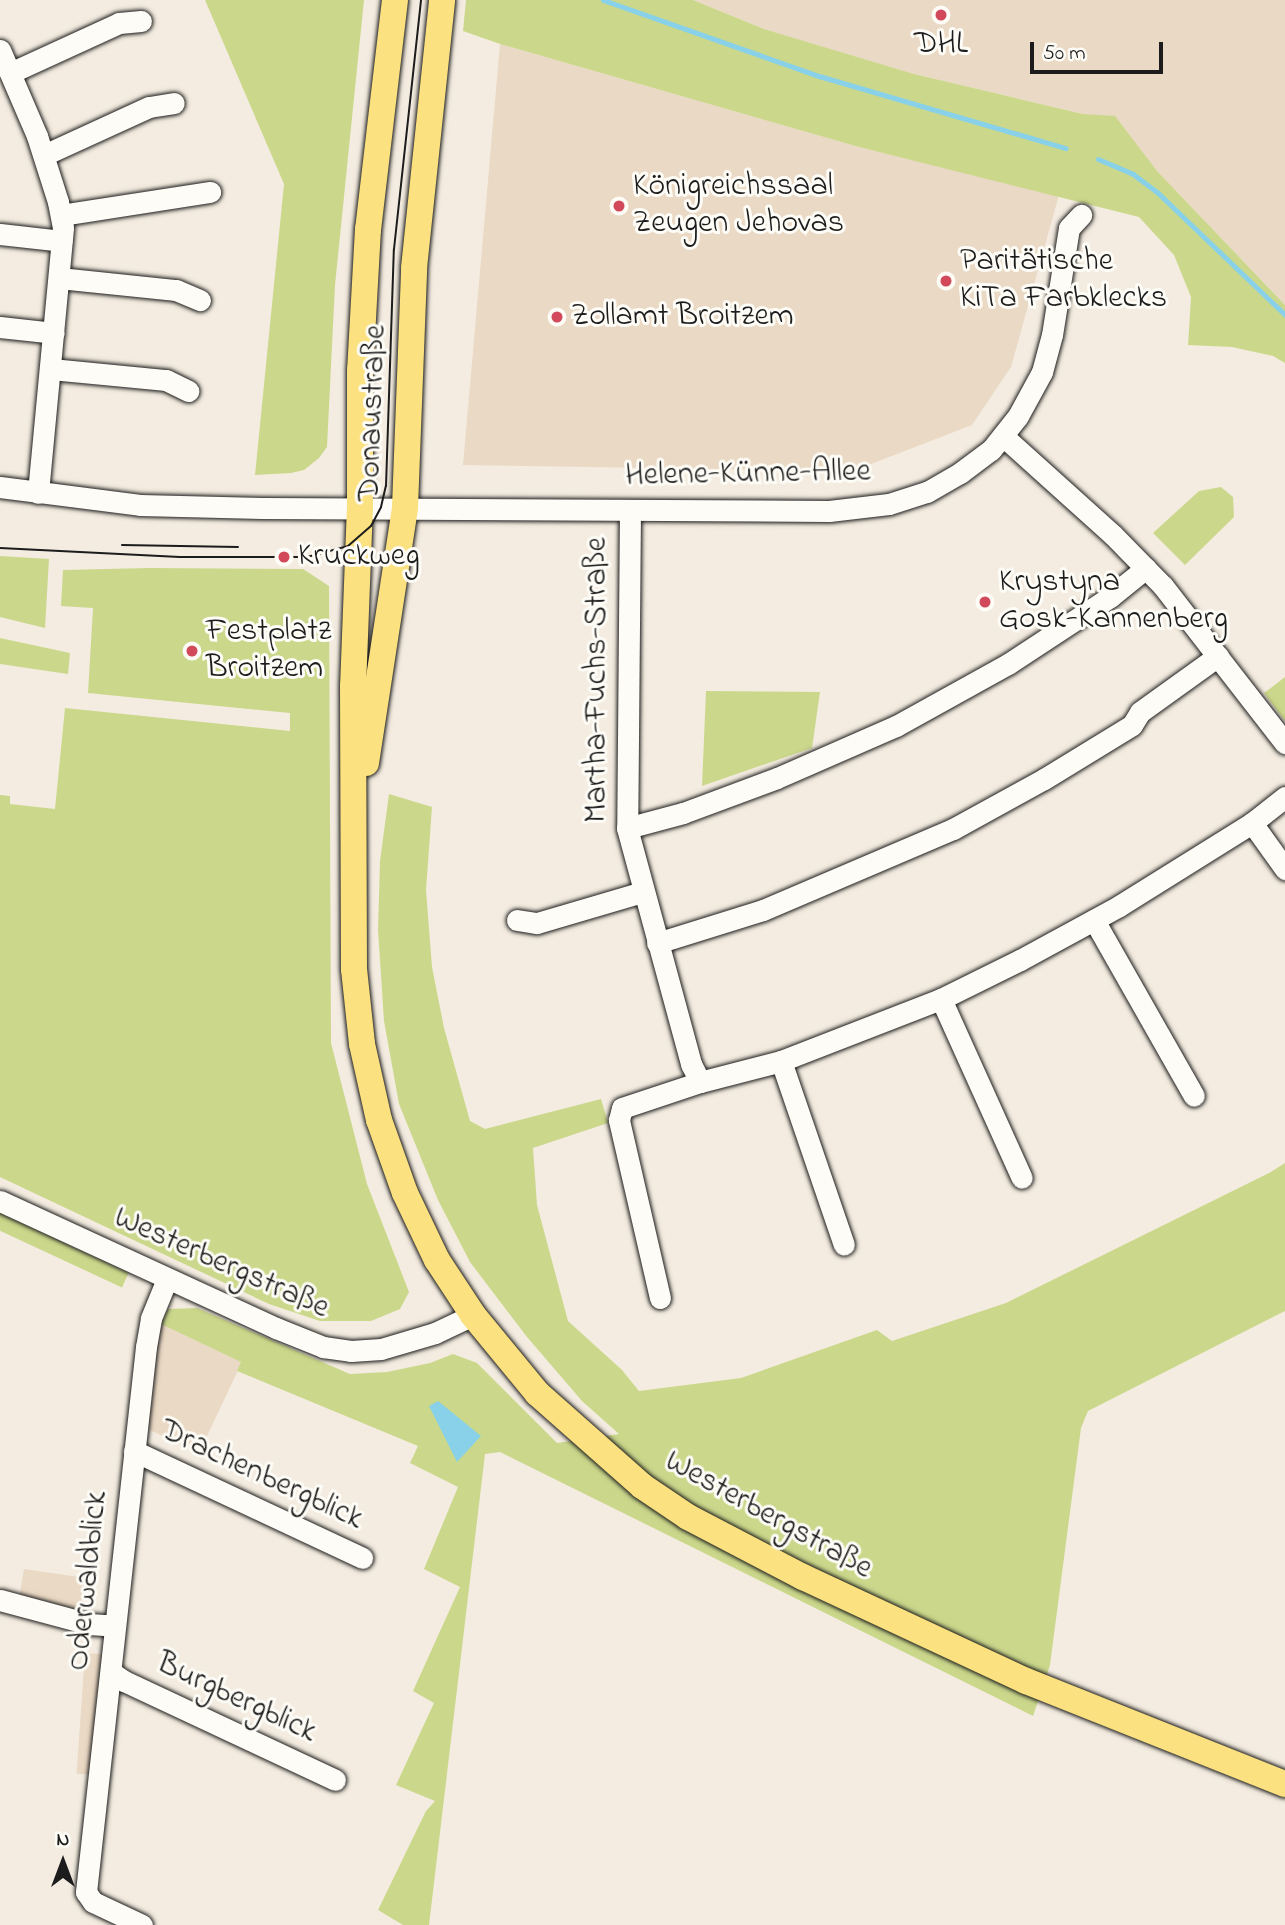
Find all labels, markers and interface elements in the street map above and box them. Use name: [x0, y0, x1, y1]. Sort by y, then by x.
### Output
marker: DHL: [933, 7, 949, 23]
place label: DHL: [914, 26, 968, 64]
scale bar: [1033, 28, 1166, 72]
text: 50 m: [1043, 39, 1086, 69]
place label: Königreichssaal Zeugen Jehovas: [633, 169, 844, 244]
marker: Königreichssaal Zeugen Jehovas: [611, 198, 627, 214]
place label: Paritätische KiTa Farbklecks: [960, 244, 1167, 319]
marker: Paritätische KiTa Farbklecks: [938, 273, 954, 289]
place label: Zollamt Broitzem: [571, 298, 794, 336]
marker: Zollamt Broitzem: [549, 309, 565, 325]
street label: Donaustraße: [352, 324, 396, 502]
street label: Helene-Künne-Allee: [625, 454, 871, 496]
street label: Martha-Fuchs-Straße: [579, 537, 617, 823]
place label: Kruckweg: [298, 538, 420, 576]
marker: Kruckweg: [276, 549, 292, 565]
place label: Krystyna Gosk-Kannenberg: [999, 565, 1228, 640]
marker: Krystyna Gosk-Kannenberg: [977, 594, 993, 610]
place label: Festplatz Broitzem: [206, 614, 331, 689]
marker: Festplatz Broitzem: [184, 643, 200, 659]
street label: Westerbergstraße: [108, 1199, 334, 1329]
street label: Drachenbergblick: [153, 1412, 369, 1540]
street label: Westerbergstraße: [658, 1443, 878, 1589]
street label: Oderwaldblick: [60, 1489, 118, 1673]
street label: Burgbergblick: [150, 1645, 322, 1753]
north arrow: [28, 1827, 98, 1897]
text: N: [57, 1827, 69, 1854]

